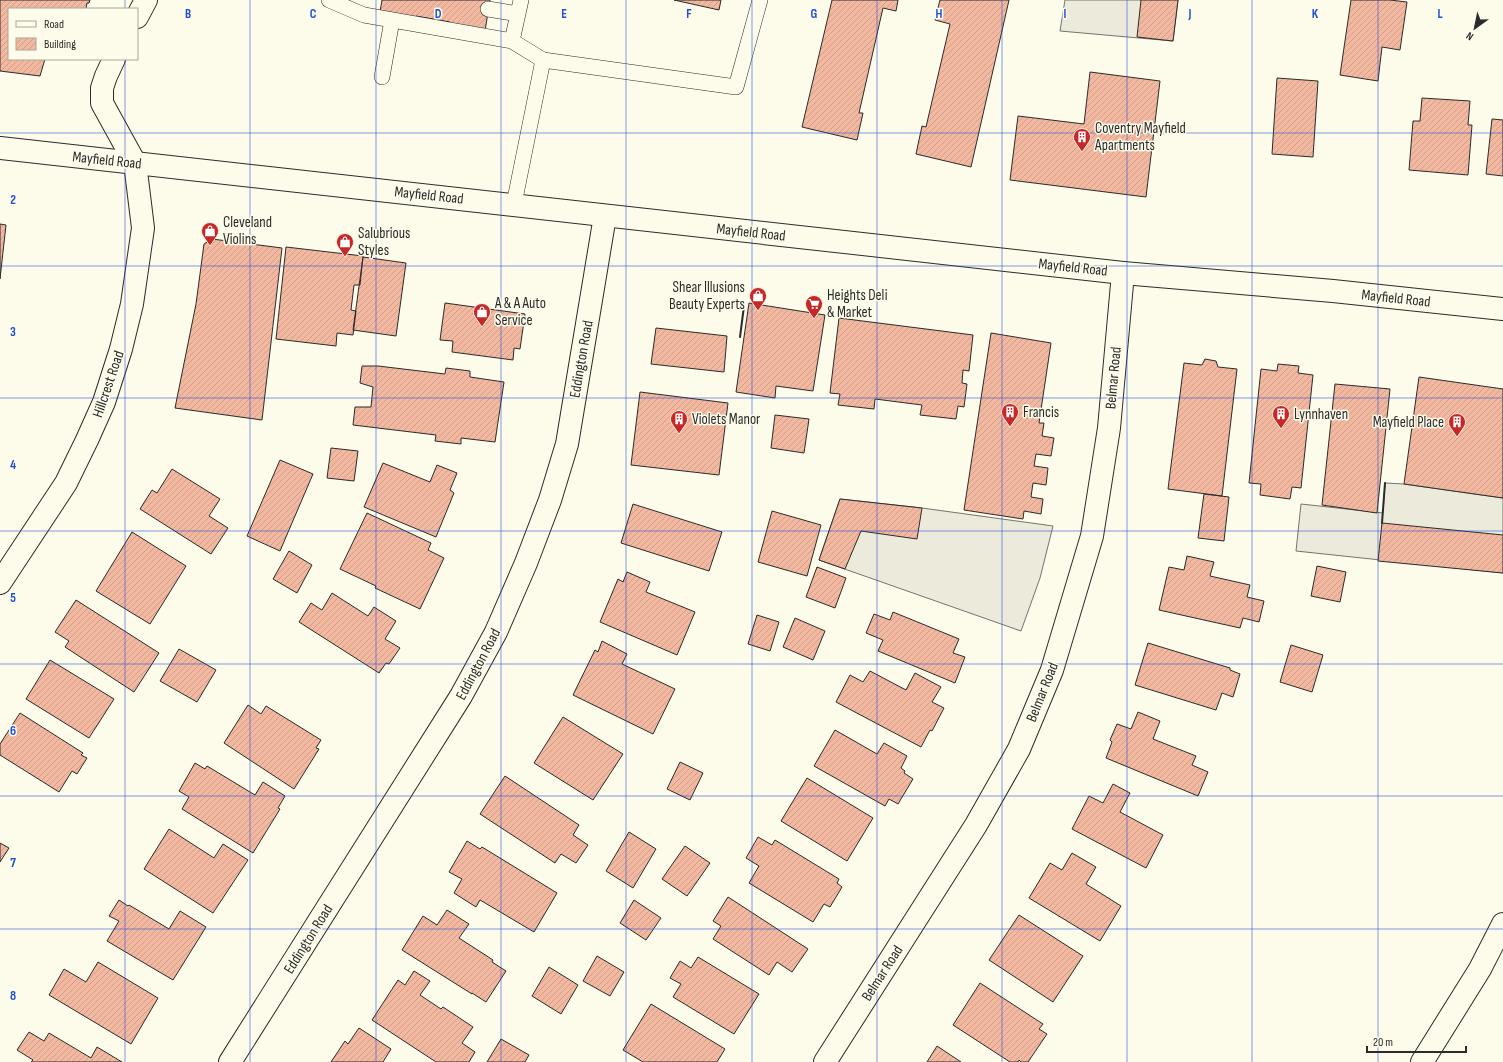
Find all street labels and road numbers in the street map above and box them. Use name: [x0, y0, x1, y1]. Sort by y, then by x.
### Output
street label: Mayfield Road: [71, 147, 143, 174]
street label: Mayfield Road: [393, 182, 465, 209]
street label: Mayfield Road: [715, 219, 787, 246]
street label: Mayfield Road: [1037, 254, 1109, 281]
street label: Mayfield Road: [1360, 285, 1432, 312]
street label: Eddington Road: [565, 319, 598, 399]
street label: Belmar Road: [1101, 346, 1126, 410]
street label: Hillcrest Road: [88, 348, 129, 420]
street label: Eddington Road: [452, 625, 505, 703]
street label: Belmar Road: [1022, 660, 1063, 725]
street label: Eddington Road: [280, 901, 337, 977]
street label: Belmar Road: [857, 942, 907, 1005]

